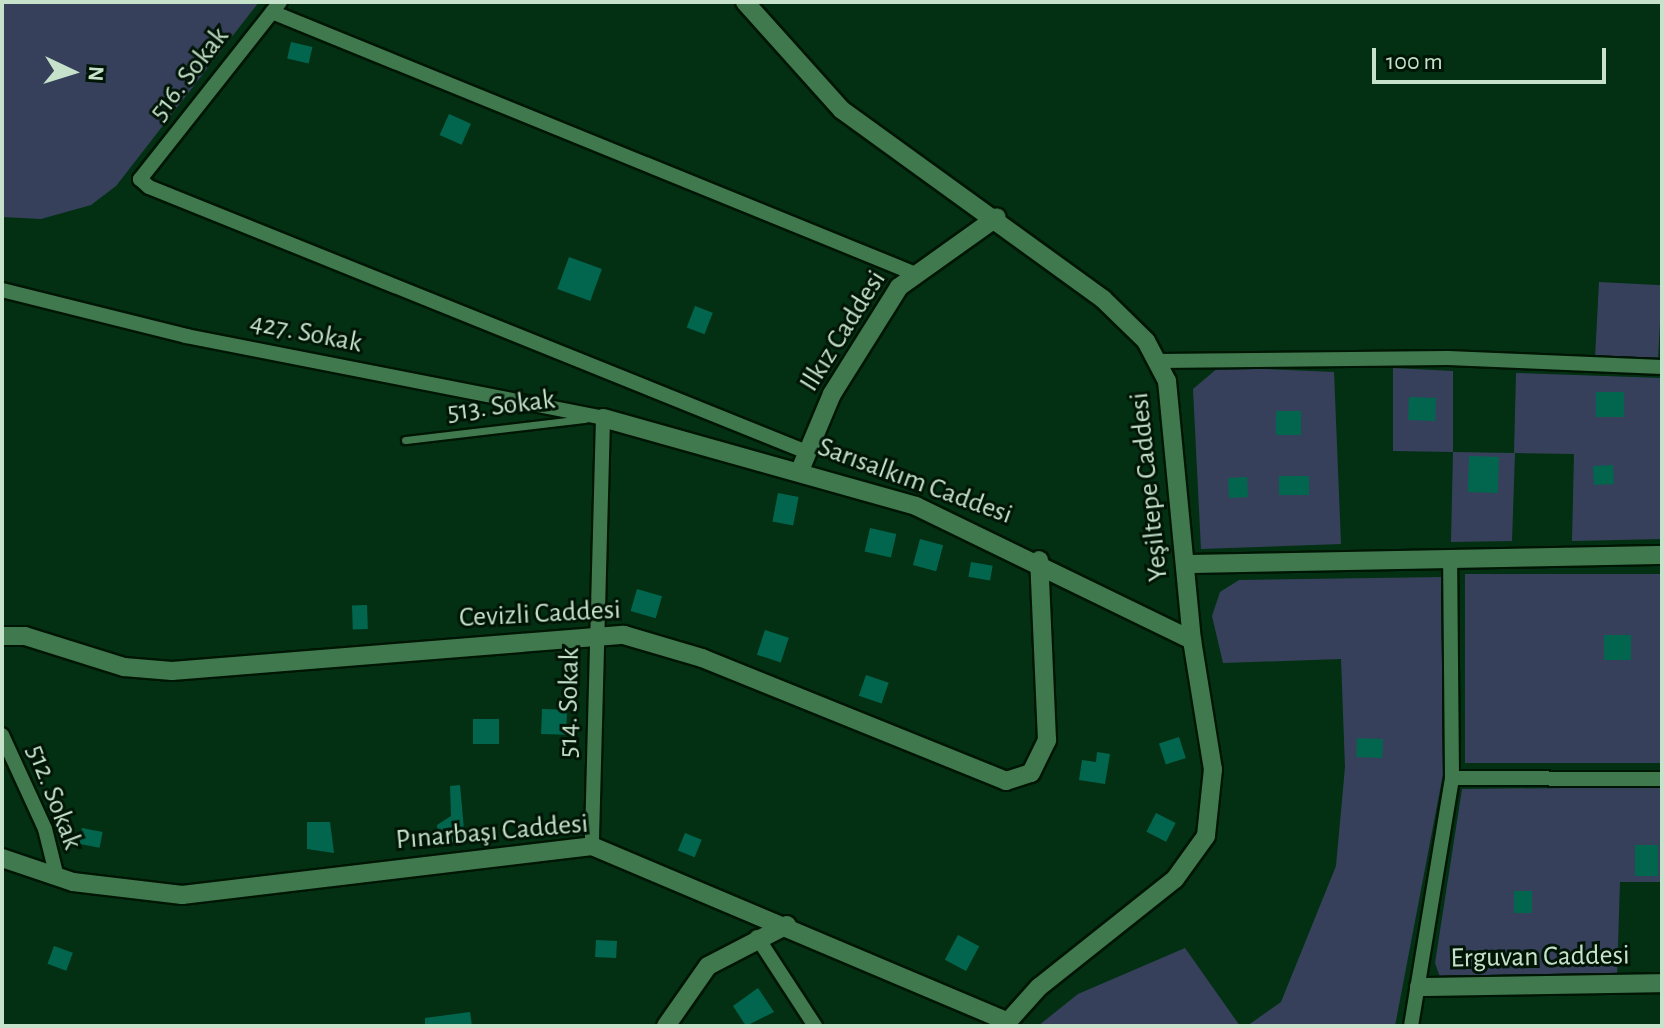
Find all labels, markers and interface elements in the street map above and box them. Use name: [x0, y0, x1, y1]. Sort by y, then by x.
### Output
street label: 516. Sokak: [142, 20, 236, 128]
north arrow: [32, 32, 112, 112]
scale bar: [1376, 32, 1610, 82]
text: 100 m: [1386, 50, 1443, 74]
text: N: [84, 65, 107, 82]
street label: Ilkız Caddesi: [793, 264, 893, 398]
street label: 427. Sokak: [247, 306, 365, 360]
street label: 513. Sokak: [445, 383, 557, 429]
street label: Yeşiltepe Caddesi: [1122, 391, 1176, 583]
street label: Sarısalkım Caddesi: [813, 430, 1017, 532]
street label: Cevizli Caddesi: [458, 593, 622, 635]
street label: 514. Sokak: [551, 648, 587, 758]
street label: 512. Sokak: [19, 740, 89, 854]
street label: Pınarbaşı Caddesi: [394, 807, 590, 857]
street label: Erguvan Caddesi: [1450, 939, 1630, 975]

